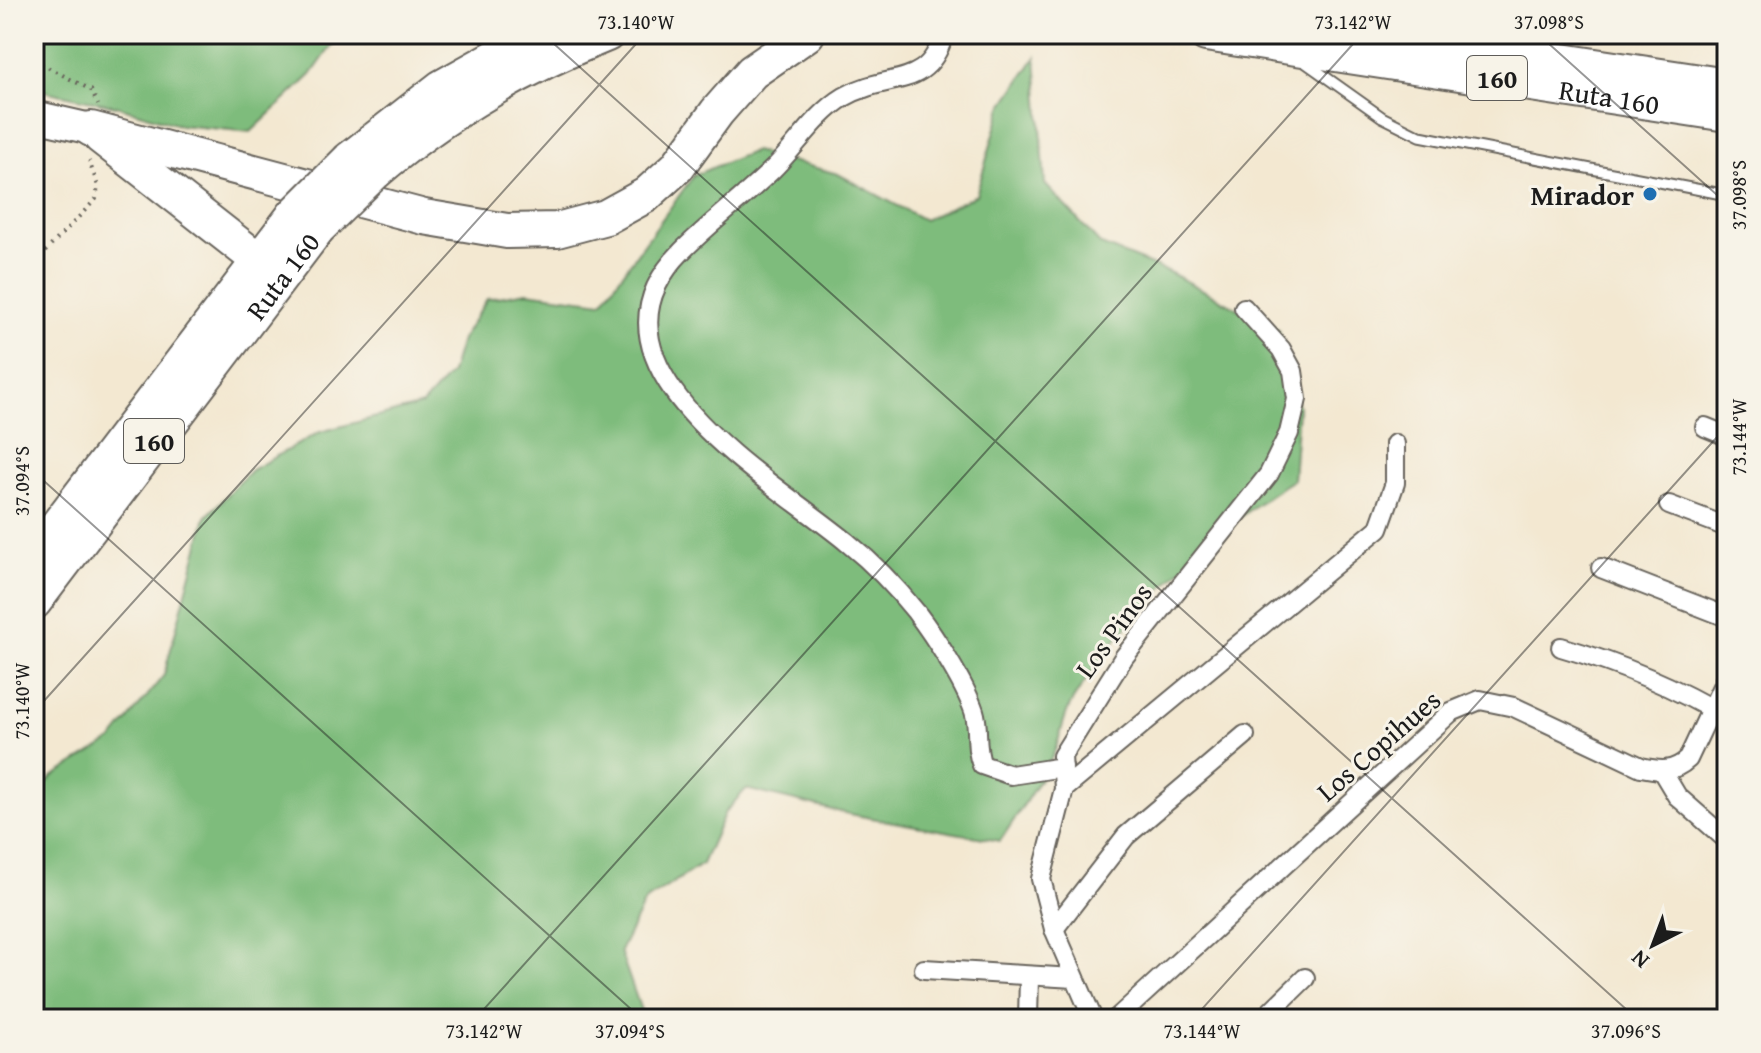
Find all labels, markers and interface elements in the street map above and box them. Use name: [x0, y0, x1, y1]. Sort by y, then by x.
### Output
text: 73.140°W: [597, 7, 675, 36]
text: 73.142°W: [1314, 7, 1392, 36]
text: 37.098°S: [1514, 7, 1584, 36]
road number: 160: [1467, 56, 1527, 100]
street label: Ruta 160: [1556, 68, 1662, 124]
text: 37.098°S: [1724, 160, 1753, 230]
place label: Mirador: [1530, 174, 1634, 215]
marker: Mirador: [1641, 185, 1659, 203]
street label: Ruta 160: [235, 223, 329, 328]
text: 73.144°W: [1724, 398, 1753, 476]
road number: 160: [124, 419, 184, 463]
text: 37.094°S: [7, 446, 36, 516]
street label: Los Pinos: [1064, 574, 1162, 686]
text: 73.140°W: [7, 662, 36, 740]
street label: Los Copihues: [1307, 679, 1449, 811]
north arrow: [1613, 905, 1693, 985]
text: N: [1623, 943, 1656, 977]
text: 73.142°W: [445, 1016, 523, 1045]
text: 37.094°S: [595, 1016, 665, 1045]
text: 73.144°W: [1163, 1016, 1241, 1045]
text: 37.096°S: [1591, 1016, 1661, 1045]

